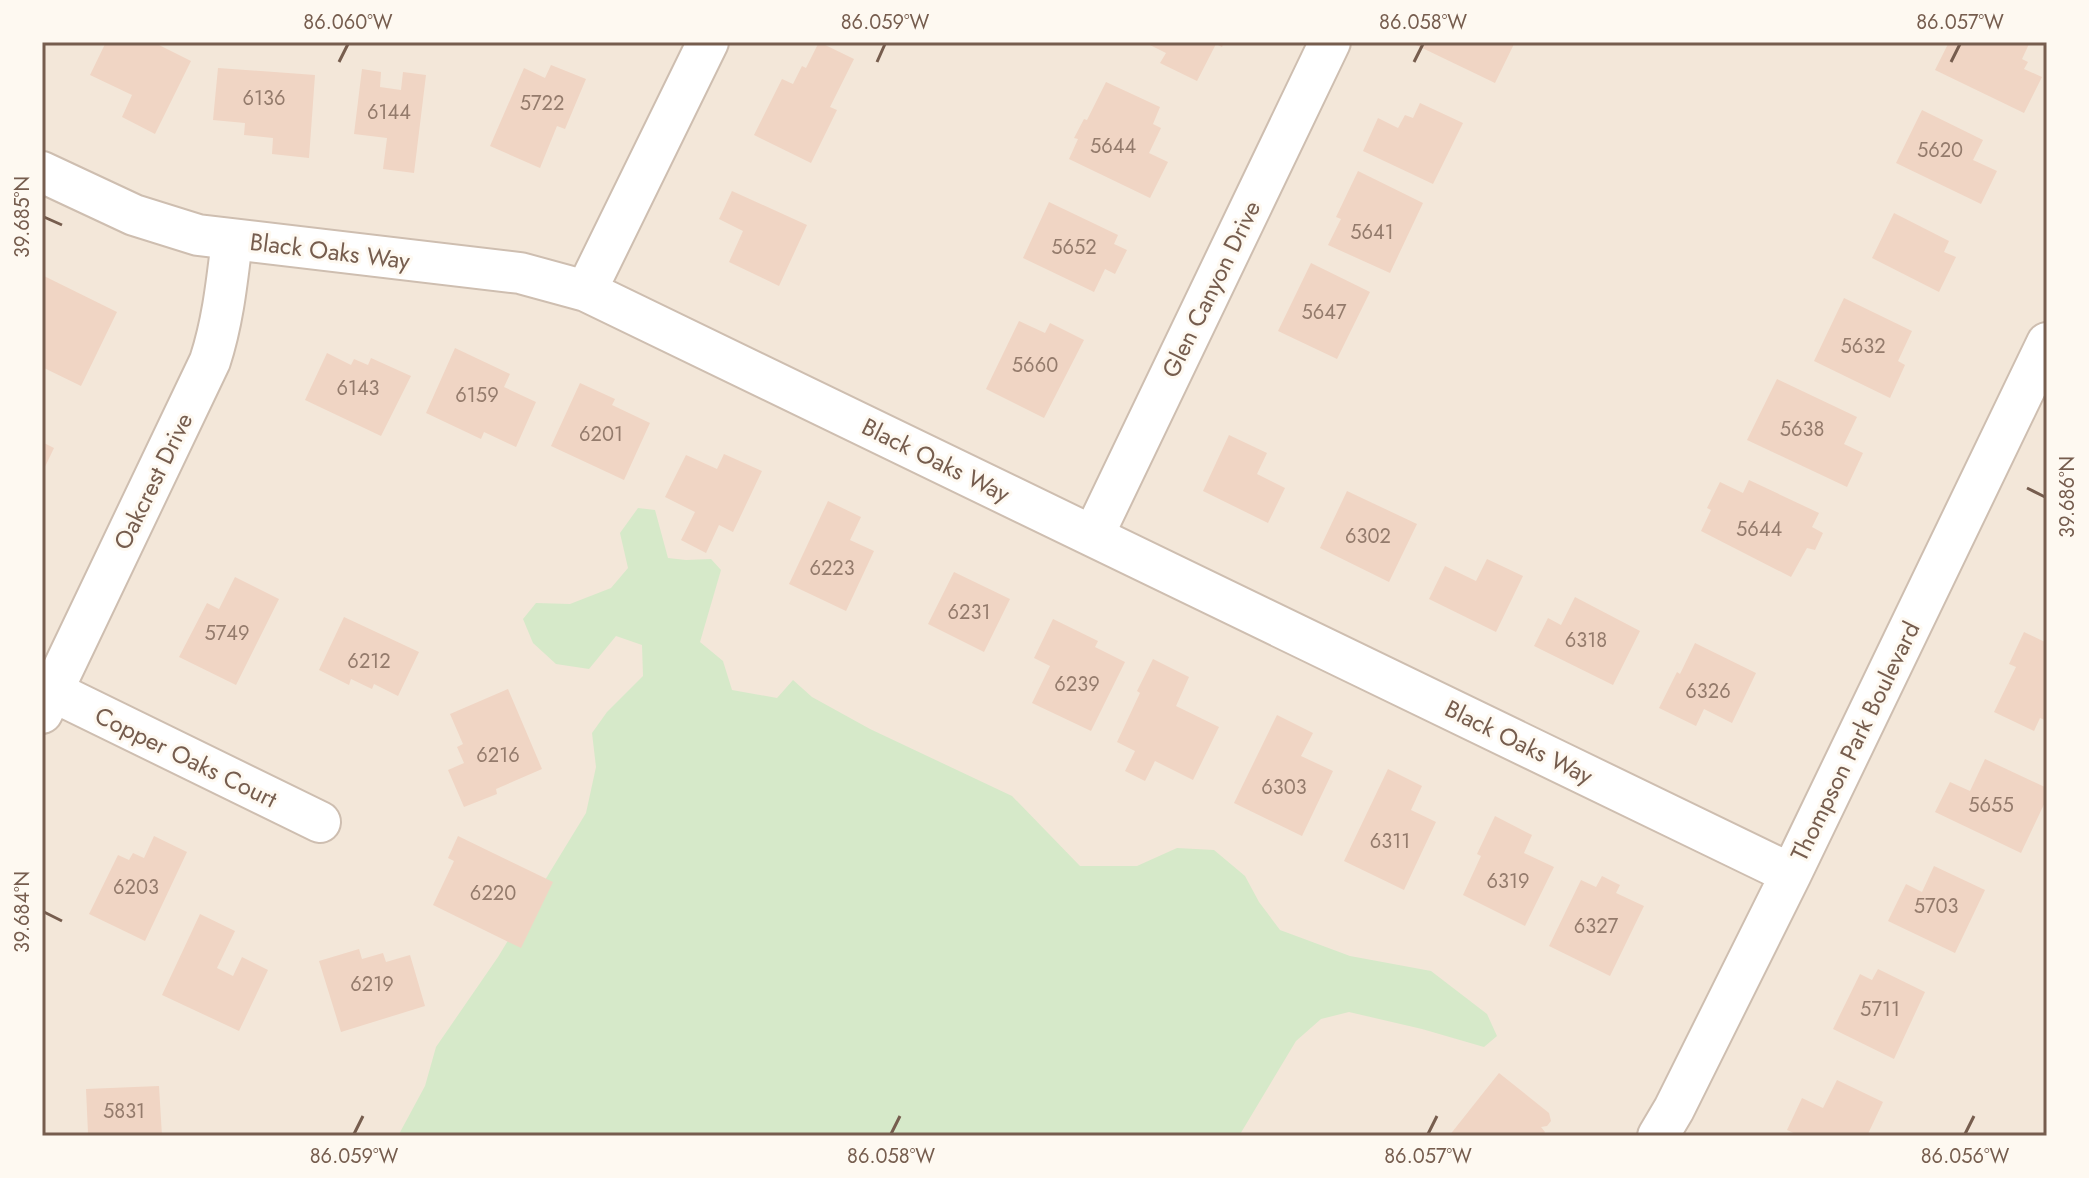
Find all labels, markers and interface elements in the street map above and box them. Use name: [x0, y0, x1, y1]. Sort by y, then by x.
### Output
text: 86.060°W: [303, 8, 393, 37]
text: 86.059°W: [841, 8, 929, 37]
text: 86.058°W: [1379, 8, 1467, 37]
text: 86.057°W: [1916, 8, 2004, 37]
house number: 6136: [243, 84, 285, 113]
house number: 5722: [520, 89, 564, 118]
house number: 6144: [367, 98, 411, 127]
house number: 5644: [1090, 132, 1136, 161]
house number: 5620: [1917, 136, 1963, 165]
text: 39.685°N: [8, 176, 37, 258]
street label: Glen Canyon Drive: [1153, 195, 1269, 383]
house number: 5641: [1350, 218, 1394, 247]
street label: Black Oaks Way: [248, 224, 412, 278]
house number: 5652: [1051, 233, 1097, 262]
house number: 5647: [1302, 298, 1347, 327]
house number: 5632: [1840, 332, 1886, 361]
house number: 5660: [1012, 351, 1058, 380]
house number: 6143: [336, 374, 380, 403]
house number: 6159: [455, 381, 499, 410]
street label: Oakcrest Drive: [105, 407, 201, 555]
street label: Black Oaks Way: [856, 409, 1016, 511]
house number: 5638: [1780, 415, 1824, 444]
house number: 6201: [579, 420, 623, 449]
text: 39.686°N: [2053, 456, 2082, 538]
house number: 5644: [1736, 515, 1782, 544]
house number: 6302: [1345, 522, 1391, 551]
house number: 6223: [809, 554, 855, 583]
house number: 6231: [948, 598, 990, 627]
street label: Thompson Park Boulevard: [1782, 615, 1928, 867]
house number: 5749: [205, 619, 249, 648]
house number: 6318: [1565, 626, 1607, 655]
house number: 6212: [347, 647, 391, 676]
house number: 6239: [1054, 670, 1100, 699]
house number: 6326: [1685, 677, 1731, 706]
street label: Black Oaks Way: [1439, 691, 1599, 793]
street label: Copper Oaks Court: [89, 698, 283, 816]
house number: 6216: [476, 741, 520, 770]
house number: 6303: [1261, 773, 1307, 802]
house number: 5655: [1968, 791, 2014, 820]
house number: 6311: [1370, 827, 1410, 856]
house number: 6319: [1487, 867, 1529, 896]
text: 39.684°N: [8, 871, 37, 953]
house number: 6203: [113, 873, 159, 902]
house number: 6220: [470, 879, 516, 908]
house number: 5703: [1914, 892, 1958, 921]
house number: 6327: [1574, 912, 1619, 941]
house number: 6219: [350, 970, 394, 999]
house number: 5711: [1860, 995, 1900, 1024]
house number: 5831: [103, 1097, 145, 1126]
text: 86.059°W: [310, 1142, 398, 1171]
text: 86.058°W: [847, 1142, 935, 1171]
text: 86.057°W: [1384, 1142, 1472, 1171]
text: 86.056°W: [1921, 1142, 2009, 1171]

